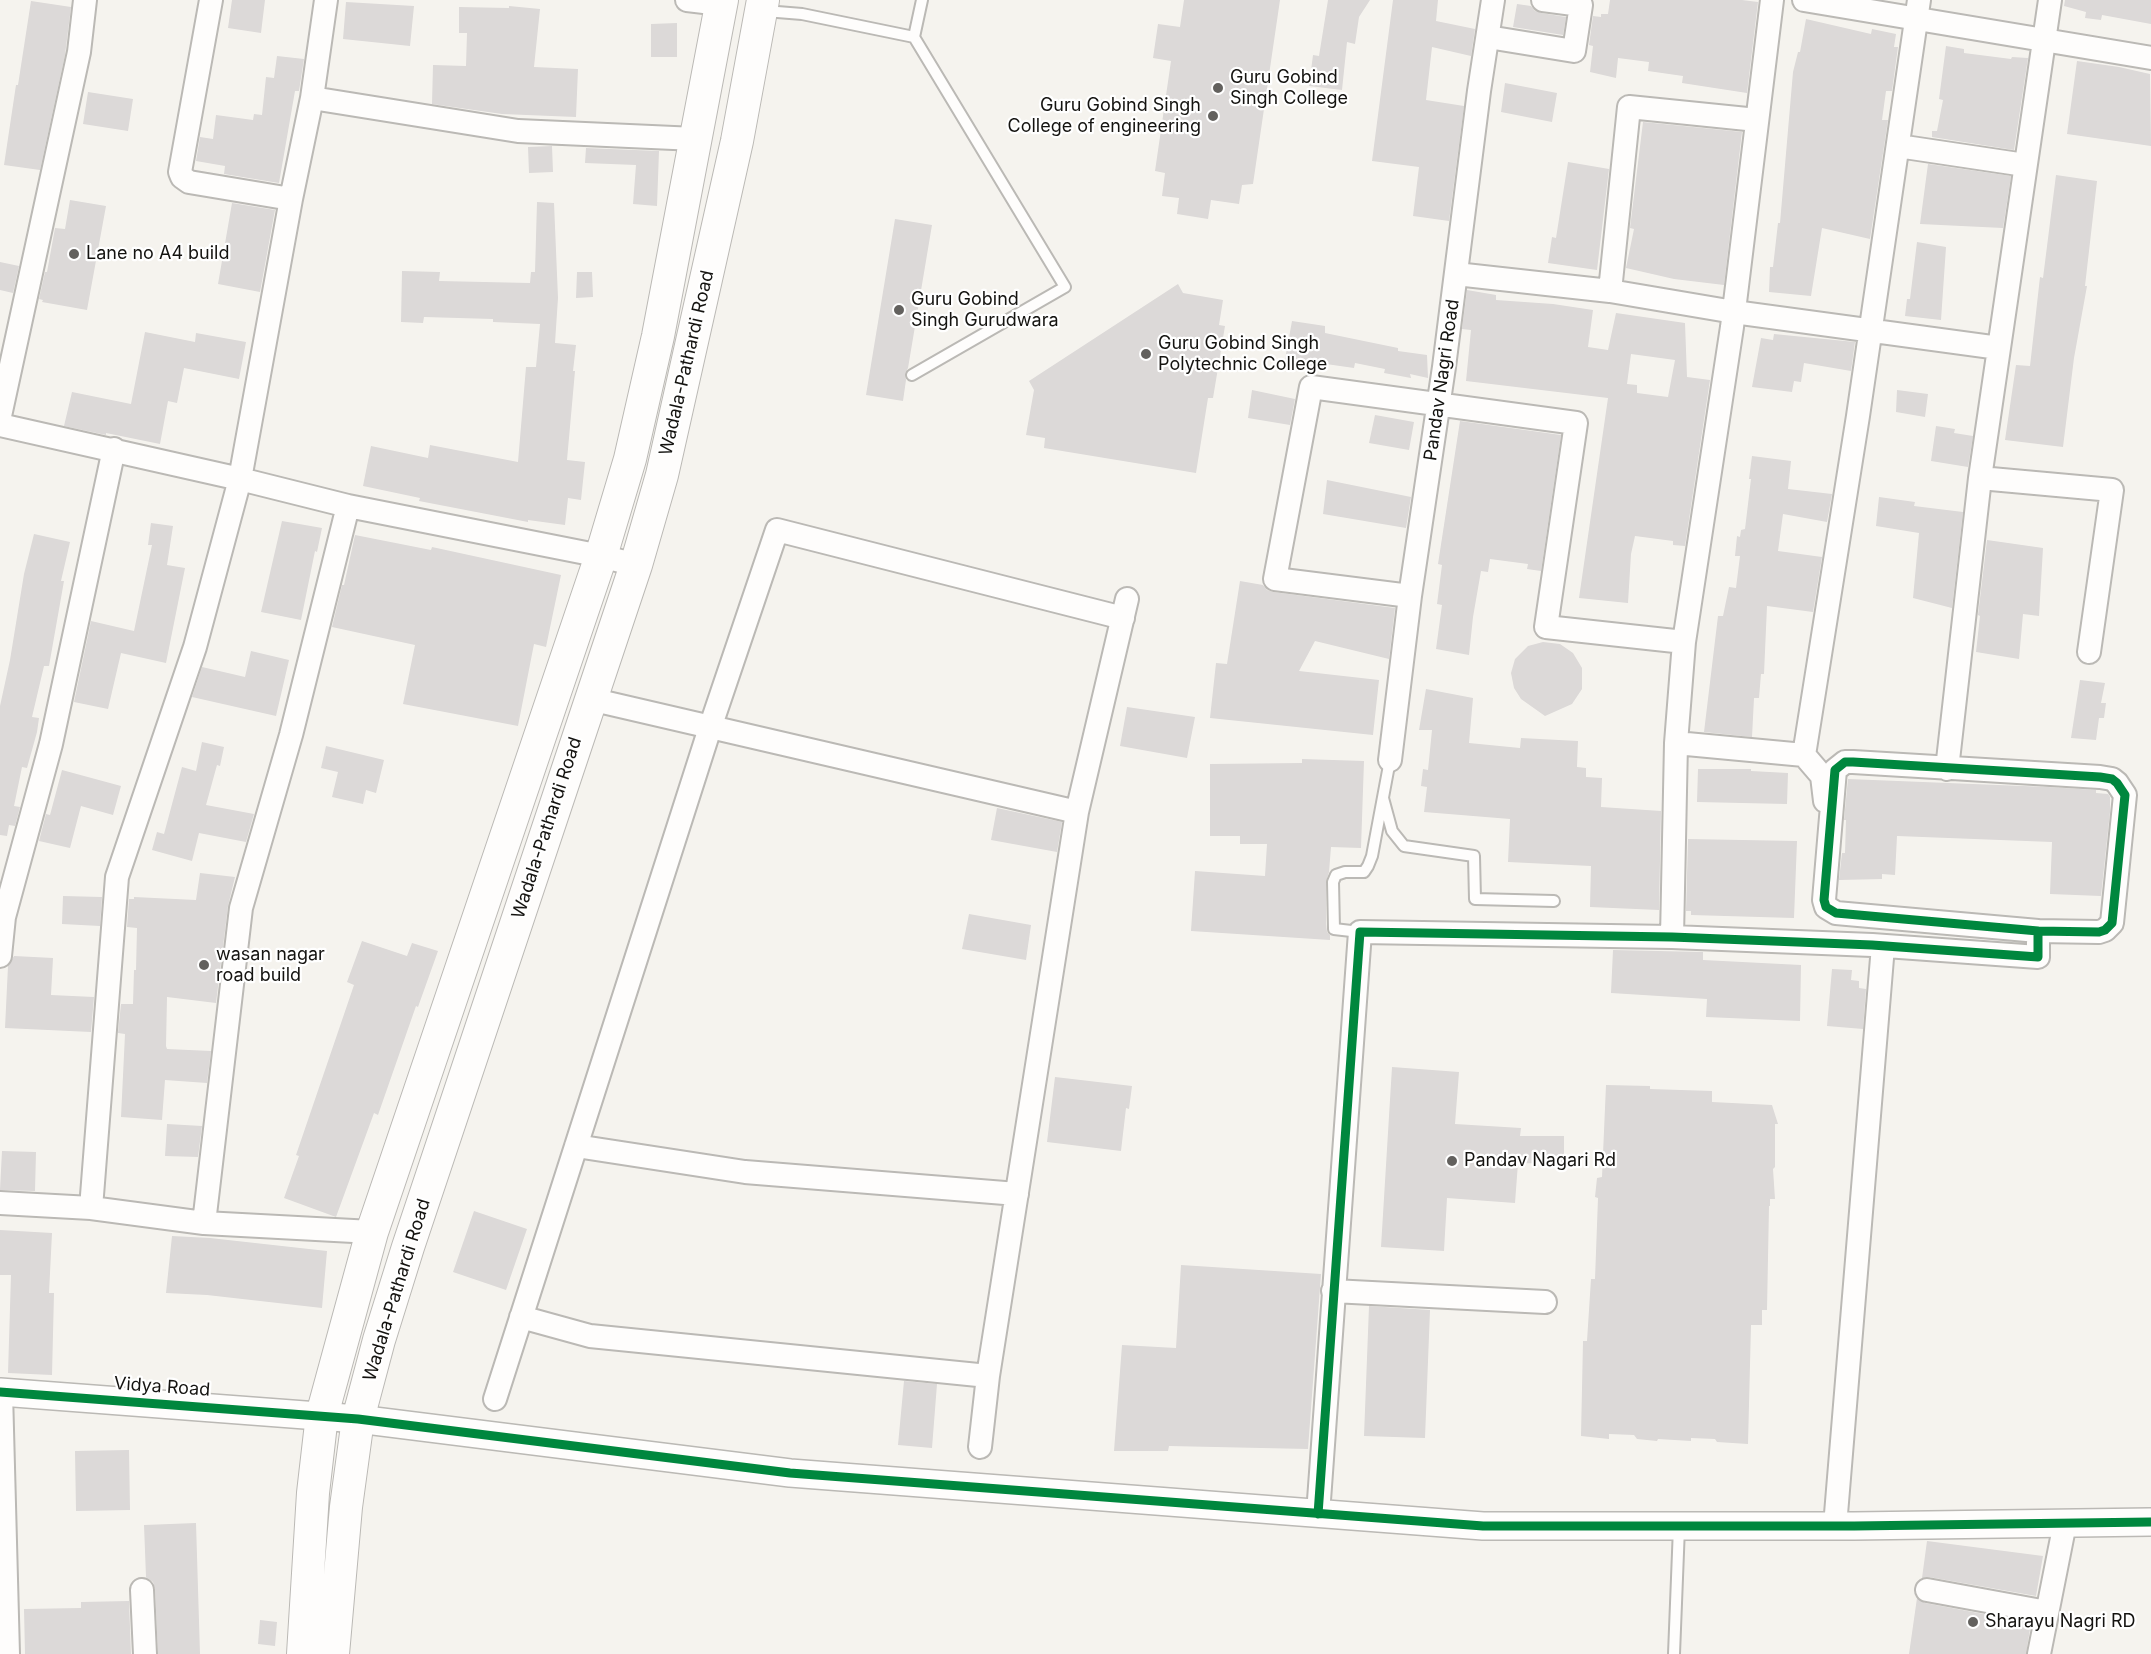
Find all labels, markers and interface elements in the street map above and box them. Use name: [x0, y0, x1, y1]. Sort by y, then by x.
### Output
place label: Guru Gobind Singh College: [1230, 67, 1348, 110]
marker: Guru Gobind Singh College: [1211, 81, 1225, 95]
place label: Guru Gobind Singh College of engineering: [1007, 95, 1201, 138]
marker: Guru Gobind Singh College of engineering: [1206, 109, 1220, 123]
place label: Lane no A4 build: [86, 243, 229, 265]
marker: Lane no A4 build: [67, 247, 81, 261]
street label: Wadala-Pathardi Road: [655, 268, 719, 458]
place label: Guru Gobind Singh Gurudwara: [911, 289, 1059, 332]
street label: Pandav Nagri Road: [1420, 298, 1464, 462]
marker: Guru Gobind Singh Gurudwara: [892, 303, 906, 317]
place label: Guru Gobind Singh Polytechnic College: [1158, 333, 1327, 376]
marker: Guru Gobind Singh Polytechnic College: [1139, 347, 1153, 361]
street label: Wadala-Pathardi Road: [507, 735, 587, 921]
place label: wasan nagar road build: [216, 944, 325, 986]
marker: wasan nagar road build: [197, 958, 211, 972]
place label: Pandav Nagari Rd: [1464, 1150, 1616, 1172]
marker: Pandav Nagari Rd: [1445, 1154, 1459, 1168]
street label: Wadala-Pathardi Road: [359, 1196, 435, 1384]
street label: Vidya Road: [113, 1373, 211, 1401]
place label: Sharayu Nagri RD: [1985, 1611, 2136, 1633]
marker: Sharayu Nagri RD: [1966, 1615, 1980, 1629]

